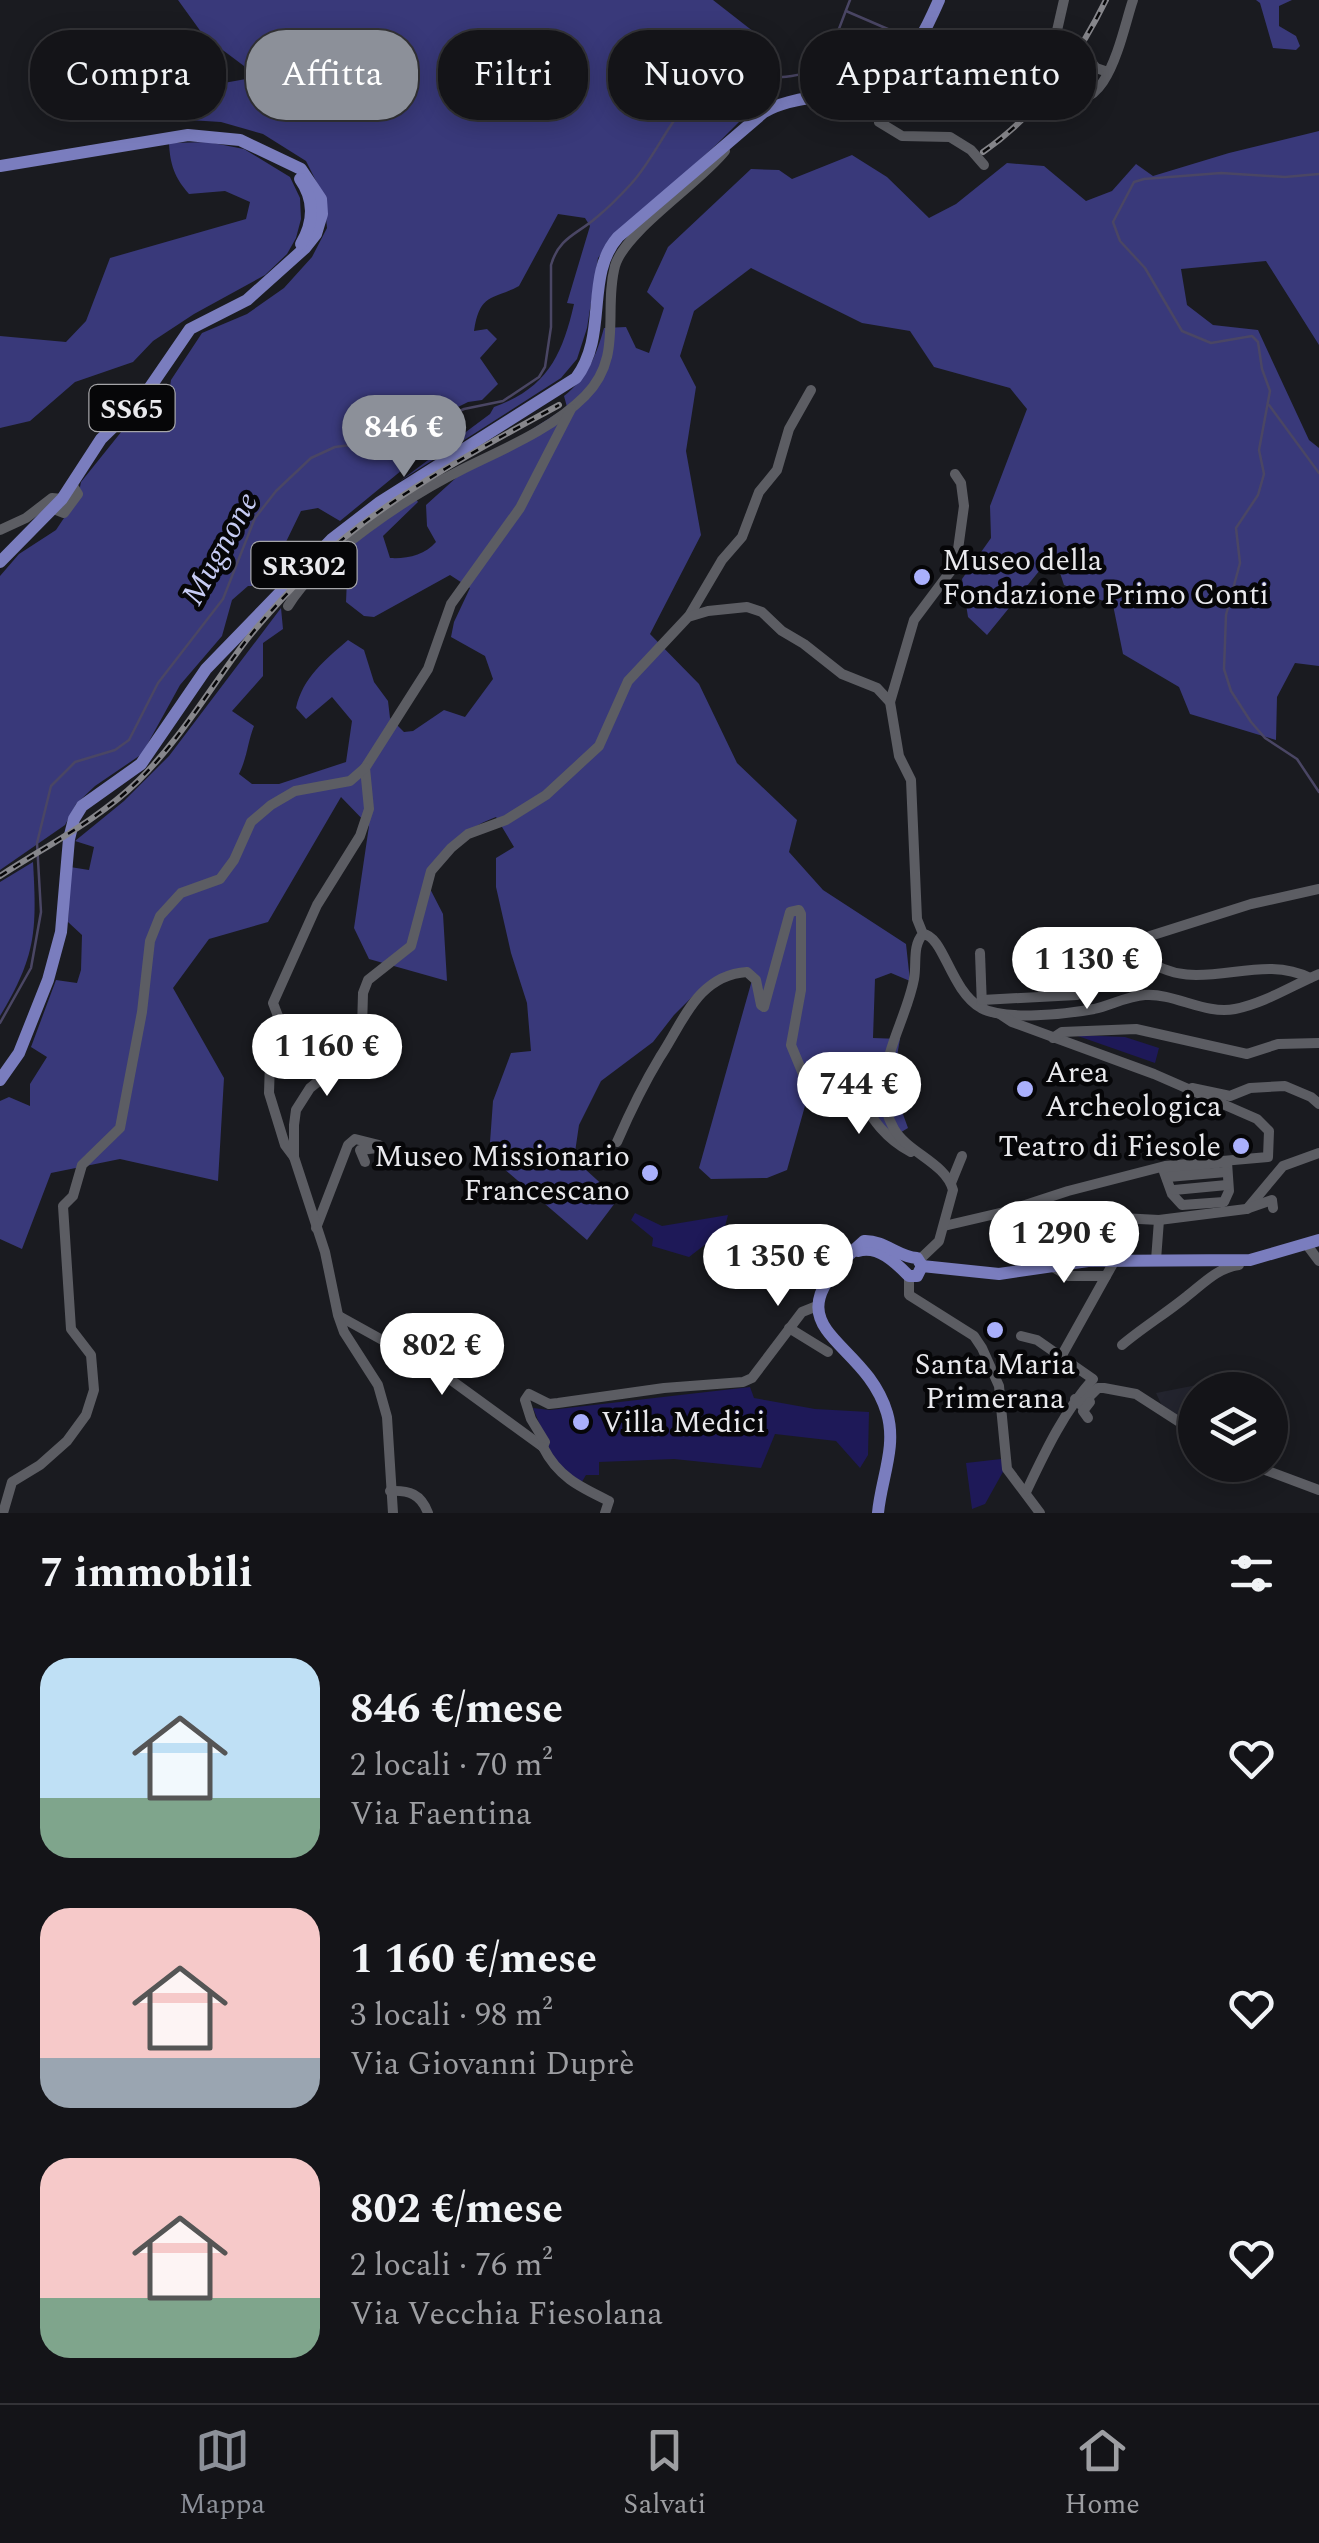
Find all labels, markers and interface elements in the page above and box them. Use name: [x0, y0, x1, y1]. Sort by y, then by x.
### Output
chip: Compra: [30, 30, 226, 120]
chip: Affitta: [246, 30, 418, 120]
chip: Filtri: [438, 30, 588, 120]
chip: Nuovo: [608, 30, 780, 120]
chip: Appartamento: [800, 30, 1096, 120]
road number: SS65: [90, 385, 174, 431]
pin: 846 €: [334, 395, 474, 480]
text: 846 €: [364, 403, 444, 452]
water label: Mugnone: [169, 483, 272, 615]
place label: Museo della Fondazione Primo Conti: [942, 538, 1269, 618]
road number: SR302: [252, 542, 356, 588]
marker: Museo della Fondazione Primo Conti: [911, 566, 933, 588]
pin: 1 130 €: [995, 927, 1179, 1012]
text: 1 130 €: [1034, 935, 1140, 984]
pin: 1 160 €: [235, 1014, 419, 1099]
text: 1 160 €: [274, 1022, 380, 1071]
place label: Area Archeologica: [1045, 1050, 1222, 1130]
pin: 744 €: [789, 1052, 929, 1137]
text: 744 €: [819, 1060, 899, 1109]
marker: Area Archeologica: [1014, 1078, 1036, 1100]
place label: Teatro di Fiesole: [998, 1124, 1221, 1170]
place label: Museo Missionario Francescano: [374, 1134, 630, 1214]
marker: Teatro di Fiesole: [1230, 1135, 1252, 1157]
marker: Museo Missionario Francescano: [639, 1162, 661, 1184]
pin: 1 290 €: [972, 1201, 1156, 1286]
text: 1 290 €: [1011, 1209, 1117, 1258]
pin: 1 350 €: [686, 1224, 870, 1309]
text: 1 350 €: [725, 1232, 831, 1281]
pin: 802 €: [372, 1313, 512, 1398]
marker: Santa Maria Primerana: [984, 1319, 1006, 1341]
text: 802 €: [402, 1321, 482, 1370]
place label: Santa Maria Primerana: [915, 1342, 1076, 1422]
map controls: [1178, 1372, 1288, 1482]
button: layers: [1178, 1372, 1288, 1482]
place label: Villa Medici: [601, 1400, 766, 1446]
marker: Villa Medici: [570, 1411, 592, 1433]
text: 7 immobili: [40, 1542, 253, 1605]
icon: filters: [1224, 1546, 1279, 1601]
text: 846 €/mese: [350, 1678, 563, 1741]
icon: home: [120, 1698, 240, 1818]
icon: heart: [1224, 1731, 1279, 1786]
text: 2 locali · 70 m²: [350, 1741, 553, 1790]
text: Via Faentina: [350, 1790, 532, 1839]
text: 1 160 €/mese: [350, 1928, 597, 1991]
icon: home: [120, 1948, 240, 2068]
icon: heart: [1224, 1981, 1279, 2036]
text: 3 locali · 98 m²: [350, 1991, 553, 2040]
text: Via Giovanni Duprè: [350, 2040, 634, 2089]
text: 802 €/mese: [350, 2178, 563, 2241]
icon: home: [120, 2198, 240, 2318]
icon: heart: [1224, 2231, 1279, 2286]
text: 2 locali · 76 m²: [350, 2241, 553, 2290]
text: Via Vecchia Fiesolana: [350, 2290, 663, 2339]
tab: Mappa: [179, 2423, 265, 2526]
tab: Salvati: [623, 2423, 706, 2526]
tab: Home: [1064, 2423, 1140, 2526]

